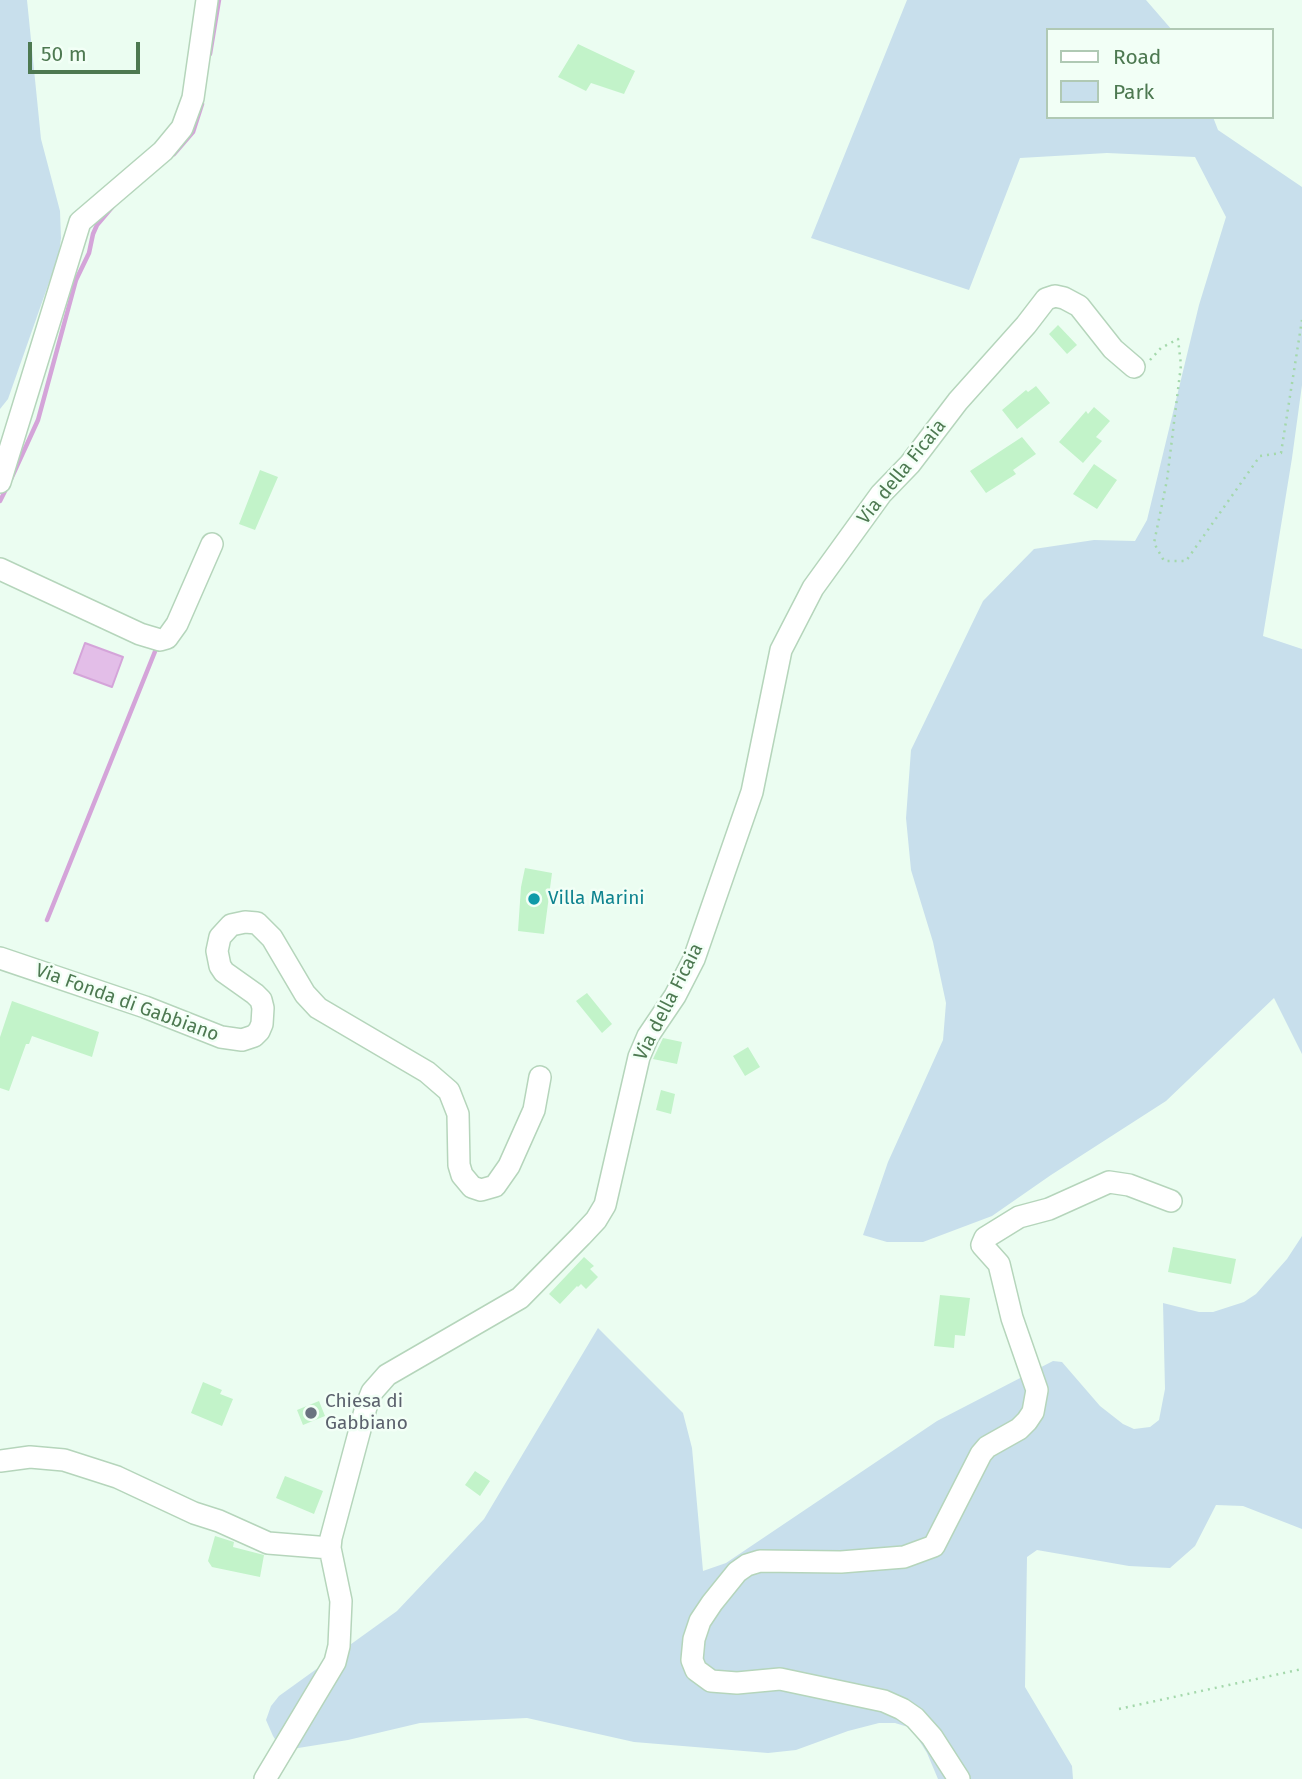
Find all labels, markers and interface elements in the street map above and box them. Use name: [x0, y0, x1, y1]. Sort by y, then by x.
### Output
scale bar: [32, 28, 144, 72]
legend: [1046, 28, 1274, 119]
text: 50 m: [41, 41, 87, 67]
text: Road: [1113, 44, 1161, 70]
text: Park: [1113, 79, 1154, 105]
street label: Via della Ficaia: [853, 415, 951, 529]
place label: Villa Marini: [548, 888, 645, 910]
marker: Villa Marini: [526, 891, 542, 907]
street label: Via della Ficaia: [630, 940, 708, 1064]
street label: Via Fonda di Gabbiano: [32, 959, 222, 1047]
place label: Chiesa di Gabbiano: [325, 1391, 408, 1435]
marker: Chiesa di Gabbiano: [303, 1405, 319, 1421]

